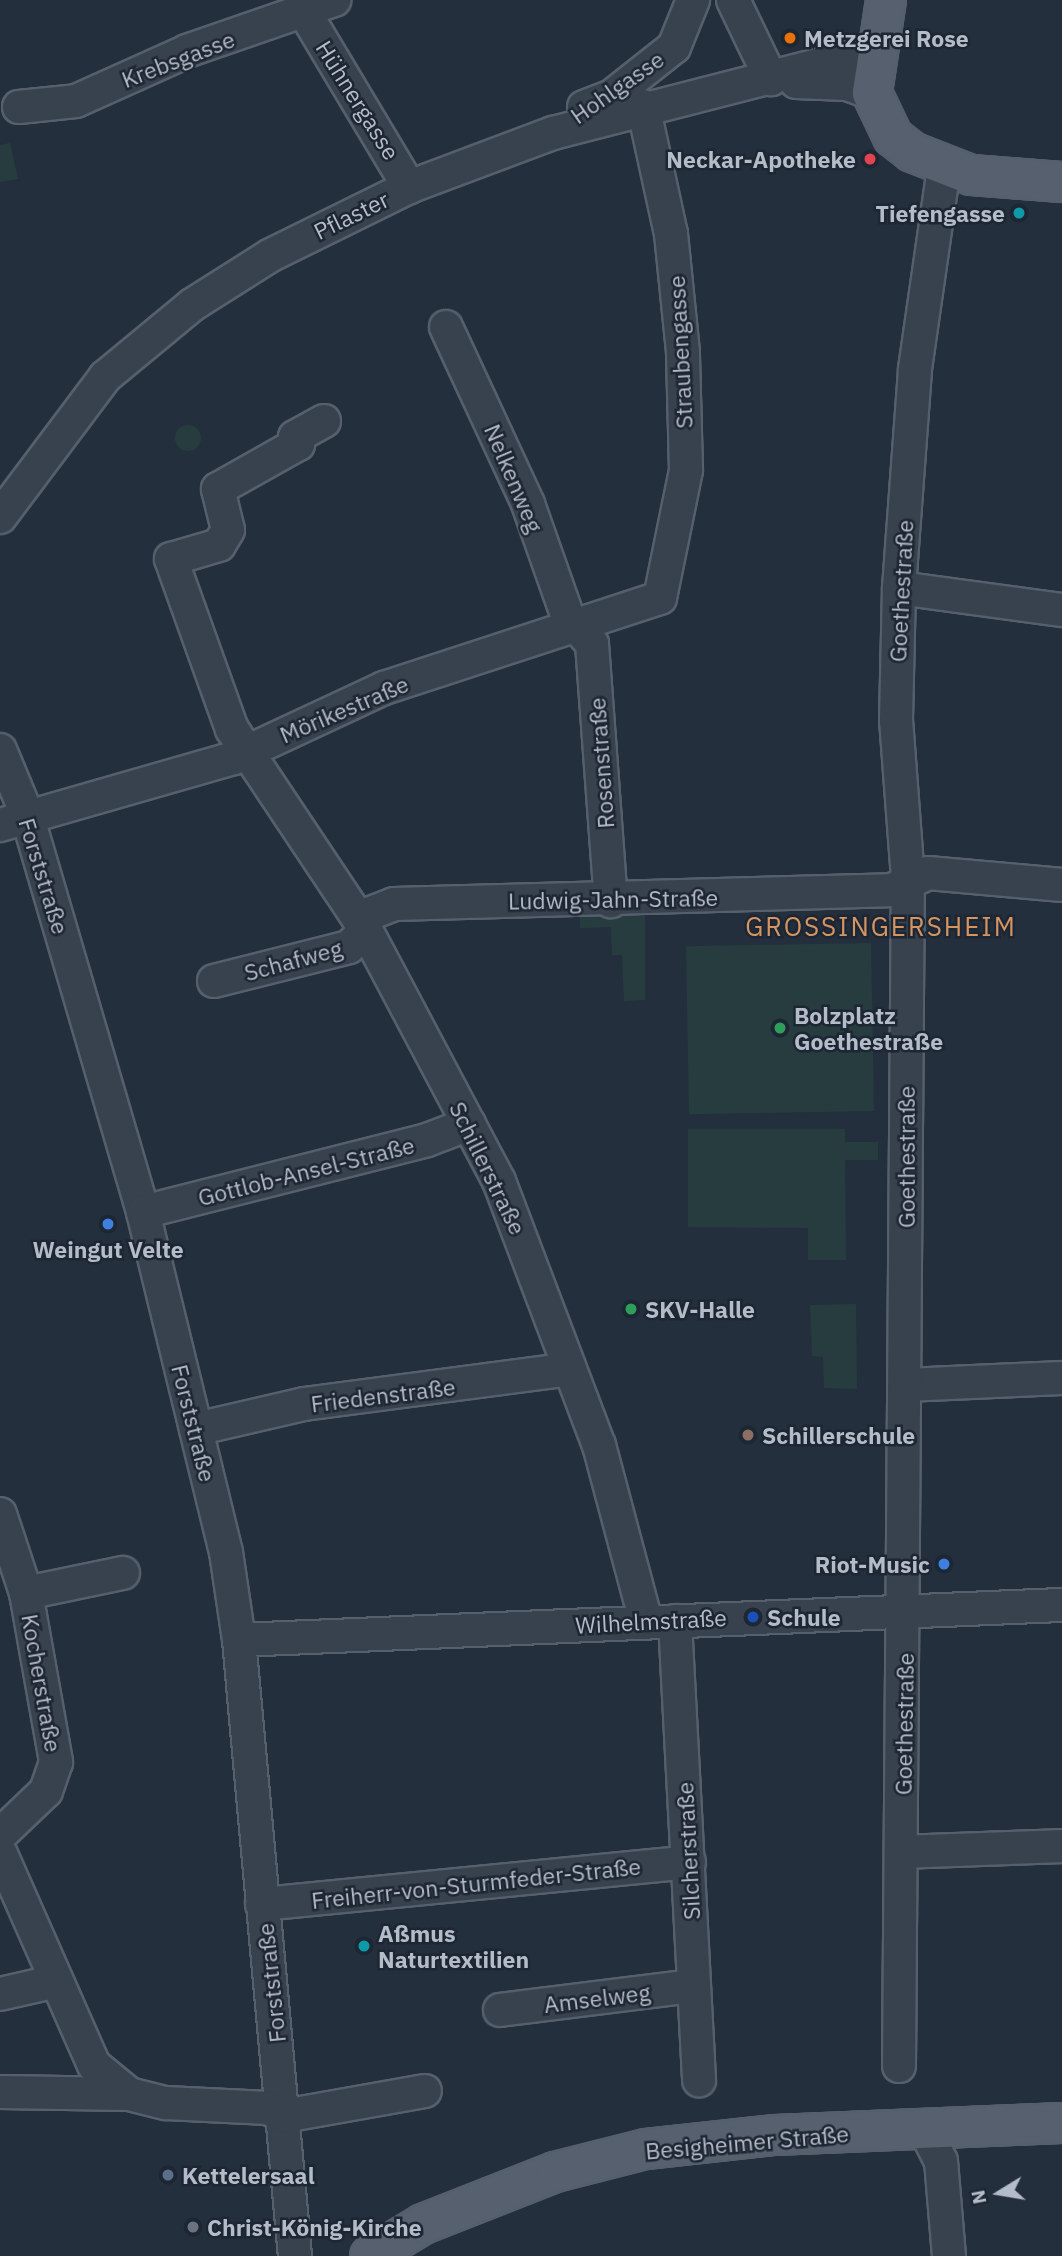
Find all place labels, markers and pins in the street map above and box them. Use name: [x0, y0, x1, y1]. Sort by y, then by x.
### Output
place label: Metzgerei Rose: [804, 24, 969, 52]
marker: Metzgerei Rose: [782, 30, 798, 46]
place label: Neckar-Apotheke: [666, 145, 856, 173]
marker: Neckar-Apotheke: [862, 151, 878, 167]
place label: Tiefengasse: [876, 199, 1005, 227]
marker: Tiefengasse: [1011, 205, 1027, 221]
place label: Bolzplatz Goethestraße: [794, 1001, 943, 1055]
marker: Bolzplatz Goethestraße: [772, 1020, 788, 1036]
marker: Weingut Velte: [100, 1216, 116, 1232]
place label: Weingut Velte: [32, 1235, 184, 1263]
place label: SKV-Halle: [645, 1295, 755, 1323]
marker: SKV-Halle: [623, 1301, 639, 1317]
place label: Schillerschule: [762, 1421, 915, 1449]
marker: Schillerschule: [740, 1427, 756, 1443]
place label: Riot-Music: [815, 1550, 930, 1578]
marker: Riot-Music: [936, 1556, 952, 1572]
place label: Schule: [767, 1603, 841, 1631]
marker: Schule: [745, 1609, 761, 1625]
place label: Aßmus Naturtextilien: [378, 1919, 529, 1973]
marker: Aßmus Naturtextilien: [356, 1938, 372, 1954]
place label: Kettelersaal: [182, 2161, 315, 2189]
marker: Kettelersaal: [160, 2167, 176, 2183]
place label: Christ-König-Kirche: [207, 2213, 422, 2241]
marker: Christ-König-Kirche: [185, 2219, 201, 2235]

